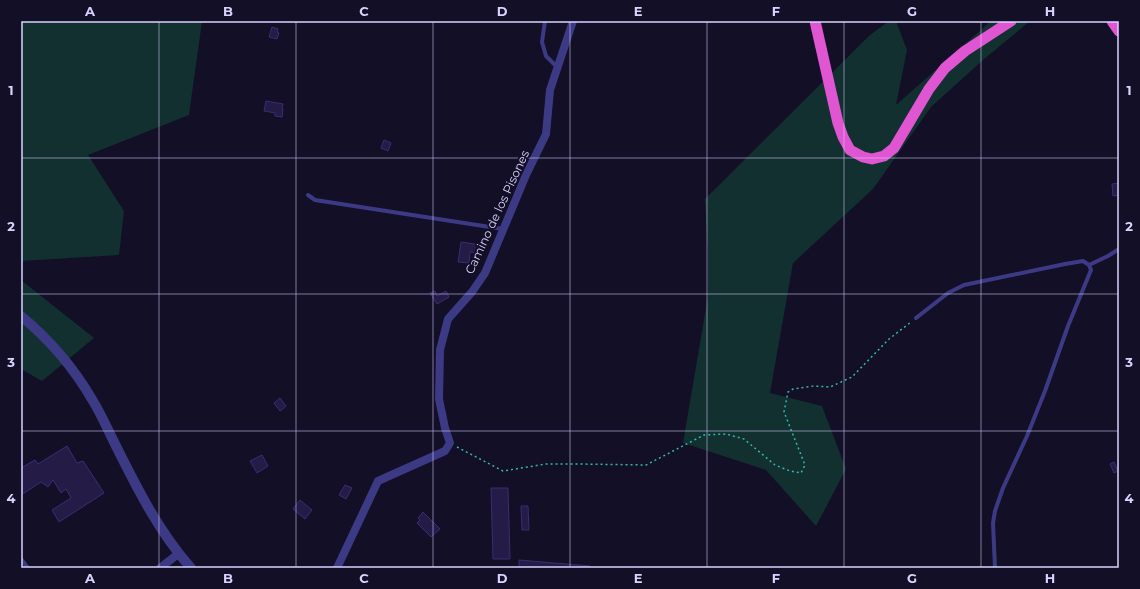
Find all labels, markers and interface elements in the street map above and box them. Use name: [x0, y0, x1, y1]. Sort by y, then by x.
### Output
text: A: [84, 3, 96, 19]
text: B: [223, 3, 233, 19]
text: C: [359, 3, 369, 19]
text: D: [497, 3, 508, 19]
text: E: [634, 3, 643, 19]
text: F: [772, 3, 780, 19]
text: G: [907, 3, 917, 19]
text: H: [1045, 3, 1055, 19]
text: 1: [8, 82, 14, 98]
text: 1: [1126, 82, 1132, 98]
street label: Camino de los Pisones: [462, 148, 532, 276]
text: 2: [7, 218, 15, 234]
text: 2: [1125, 218, 1133, 234]
text: 3: [6, 354, 15, 370]
text: 3: [1124, 354, 1133, 370]
text: 4: [7, 490, 16, 506]
text: 4: [1125, 490, 1134, 506]
text: A: [84, 570, 96, 586]
text: B: [223, 570, 233, 586]
text: C: [359, 570, 369, 586]
text: D: [497, 570, 508, 586]
text: E: [634, 570, 643, 586]
text: F: [772, 570, 780, 586]
text: G: [907, 570, 917, 586]
text: H: [1045, 570, 1055, 586]

